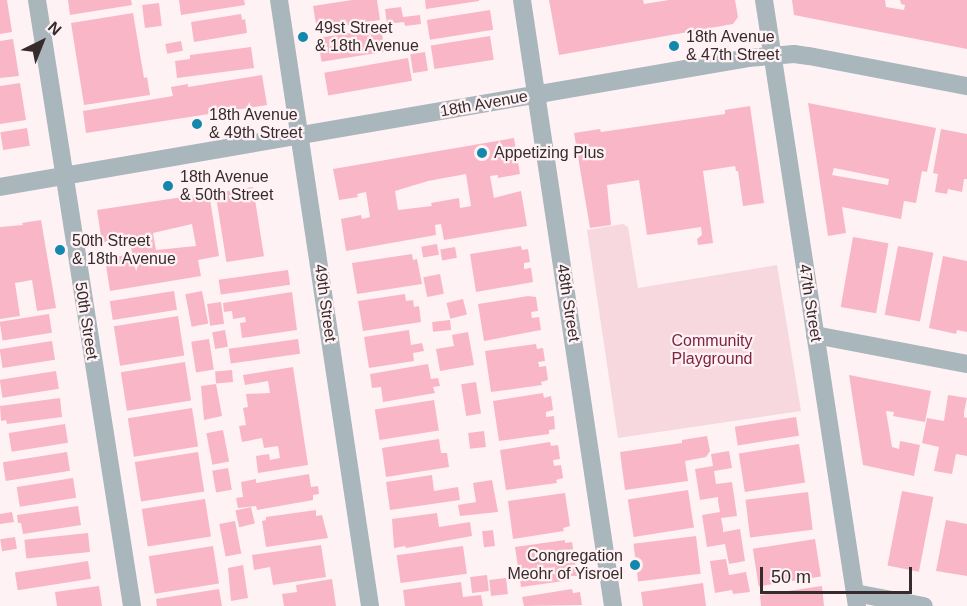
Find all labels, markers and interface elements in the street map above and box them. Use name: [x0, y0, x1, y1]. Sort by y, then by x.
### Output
north arrow: [12, 12, 72, 72]
text: N: [45, 18, 65, 39]
place label: 49st Street & 18th Avenue: [315, 18, 420, 56]
place label: 18th Avenue & 47th Street: [686, 27, 779, 65]
marker: 49st Street & 18th Avenue: [296, 30, 310, 44]
marker: 18th Avenue & 47th Street: [667, 39, 681, 53]
street label: 18th Avenue: [438, 87, 530, 121]
place label: 18th Avenue & 49th Street: [209, 105, 302, 143]
marker: 18th Avenue & 49th Street: [190, 117, 204, 131]
place label: Appetizing Plus: [494, 143, 604, 163]
marker: Appetizing Plus: [475, 146, 489, 160]
place label: 18th Avenue & 50th Street: [180, 167, 273, 205]
marker: 18th Avenue & 50th Street: [161, 179, 175, 193]
place label: 50th Street & 18th Avenue: [72, 231, 177, 269]
marker: 50th Street & 18th Avenue: [53, 243, 67, 257]
street label: 49th Street: [310, 263, 340, 343]
street label: 48th Street: [552, 263, 584, 343]
street label: 47th Street: [794, 263, 826, 343]
street label: 50th Street: [70, 281, 102, 361]
park label: Community Playground: [672, 331, 752, 369]
place label: Congregation Meohr of Yisroel: [507, 546, 623, 584]
scale bar: [763, 555, 914, 593]
marker: Congregation Meohr of Yisroel: [628, 558, 642, 572]
text: 50 m: [771, 567, 811, 587]

